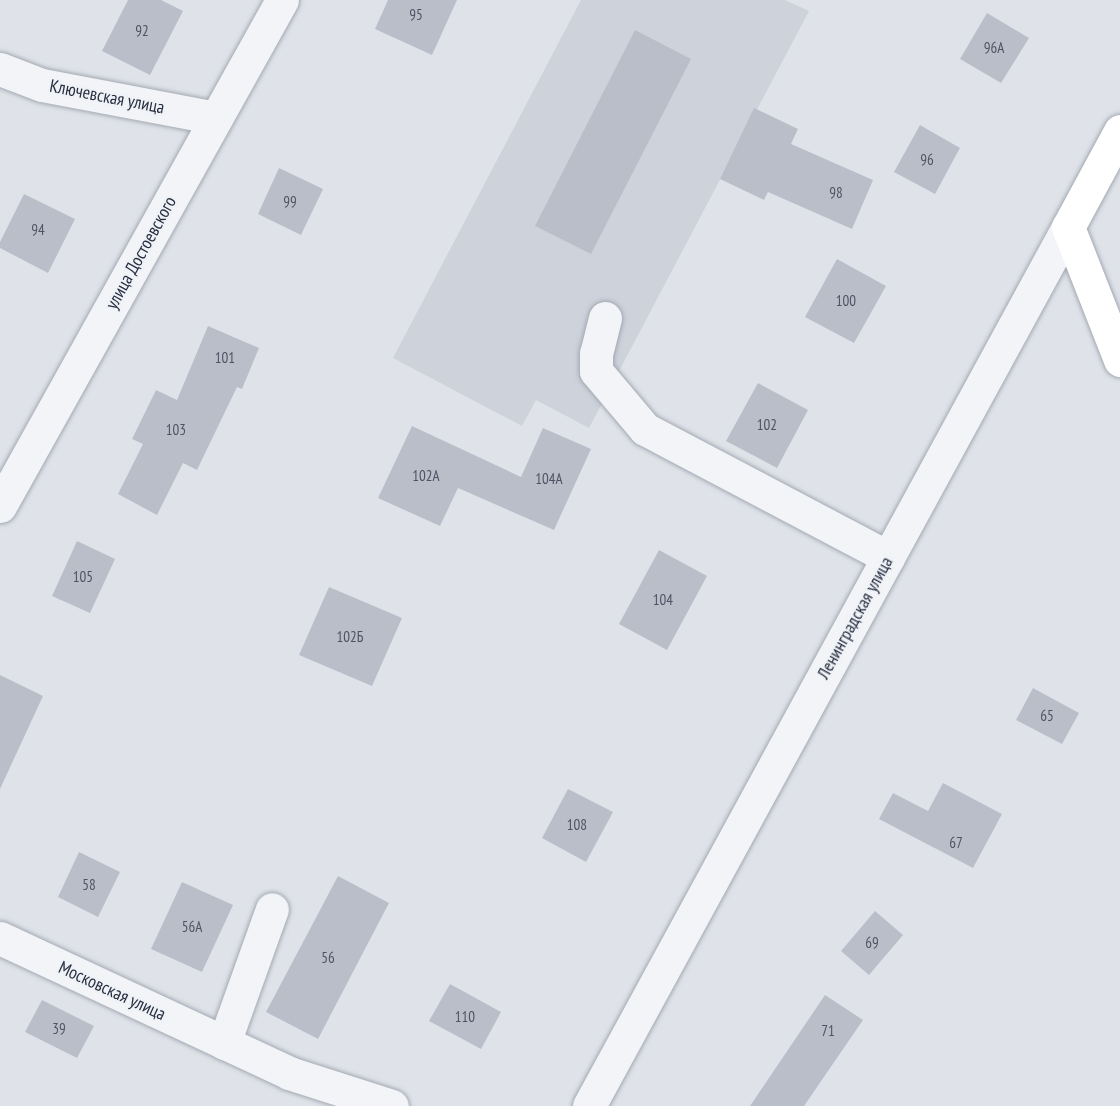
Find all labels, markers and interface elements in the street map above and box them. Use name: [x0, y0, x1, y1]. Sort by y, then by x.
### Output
house number: 95: [409, 6, 423, 24]
house number: 92: [135, 22, 149, 40]
house number: 96А: [984, 39, 1004, 57]
street label: Ключевская улица: [48, 75, 166, 119]
house number: 96: [920, 151, 934, 169]
house number: 98: [829, 184, 843, 202]
street label: улица Достоевского: [101, 193, 181, 313]
house number: 99: [283, 193, 297, 211]
house number: 94: [31, 221, 45, 239]
house number: 100: [836, 292, 856, 310]
house number: 101: [215, 349, 235, 367]
house number: 102: [757, 416, 777, 434]
house number: 103: [166, 421, 186, 439]
house number: 102А: [412, 467, 440, 485]
house number: 104А: [535, 470, 563, 488]
street label: Ленинградская улица: [812, 553, 898, 683]
house number: 105: [73, 568, 93, 586]
house number: 104: [653, 591, 673, 609]
house number: 102Б: [337, 628, 363, 646]
house number: 65: [1040, 707, 1054, 725]
house number: 108: [567, 816, 587, 834]
house number: 67: [949, 834, 963, 852]
house number: 58: [82, 876, 96, 894]
house number: 56А: [182, 918, 202, 936]
house number: 69: [865, 934, 879, 952]
house number: 56: [321, 949, 335, 967]
street label: Московская улица: [55, 957, 169, 1025]
house number: 110: [455, 1008, 475, 1026]
house number: 39: [52, 1020, 66, 1038]
house number: 71: [821, 1022, 835, 1040]

